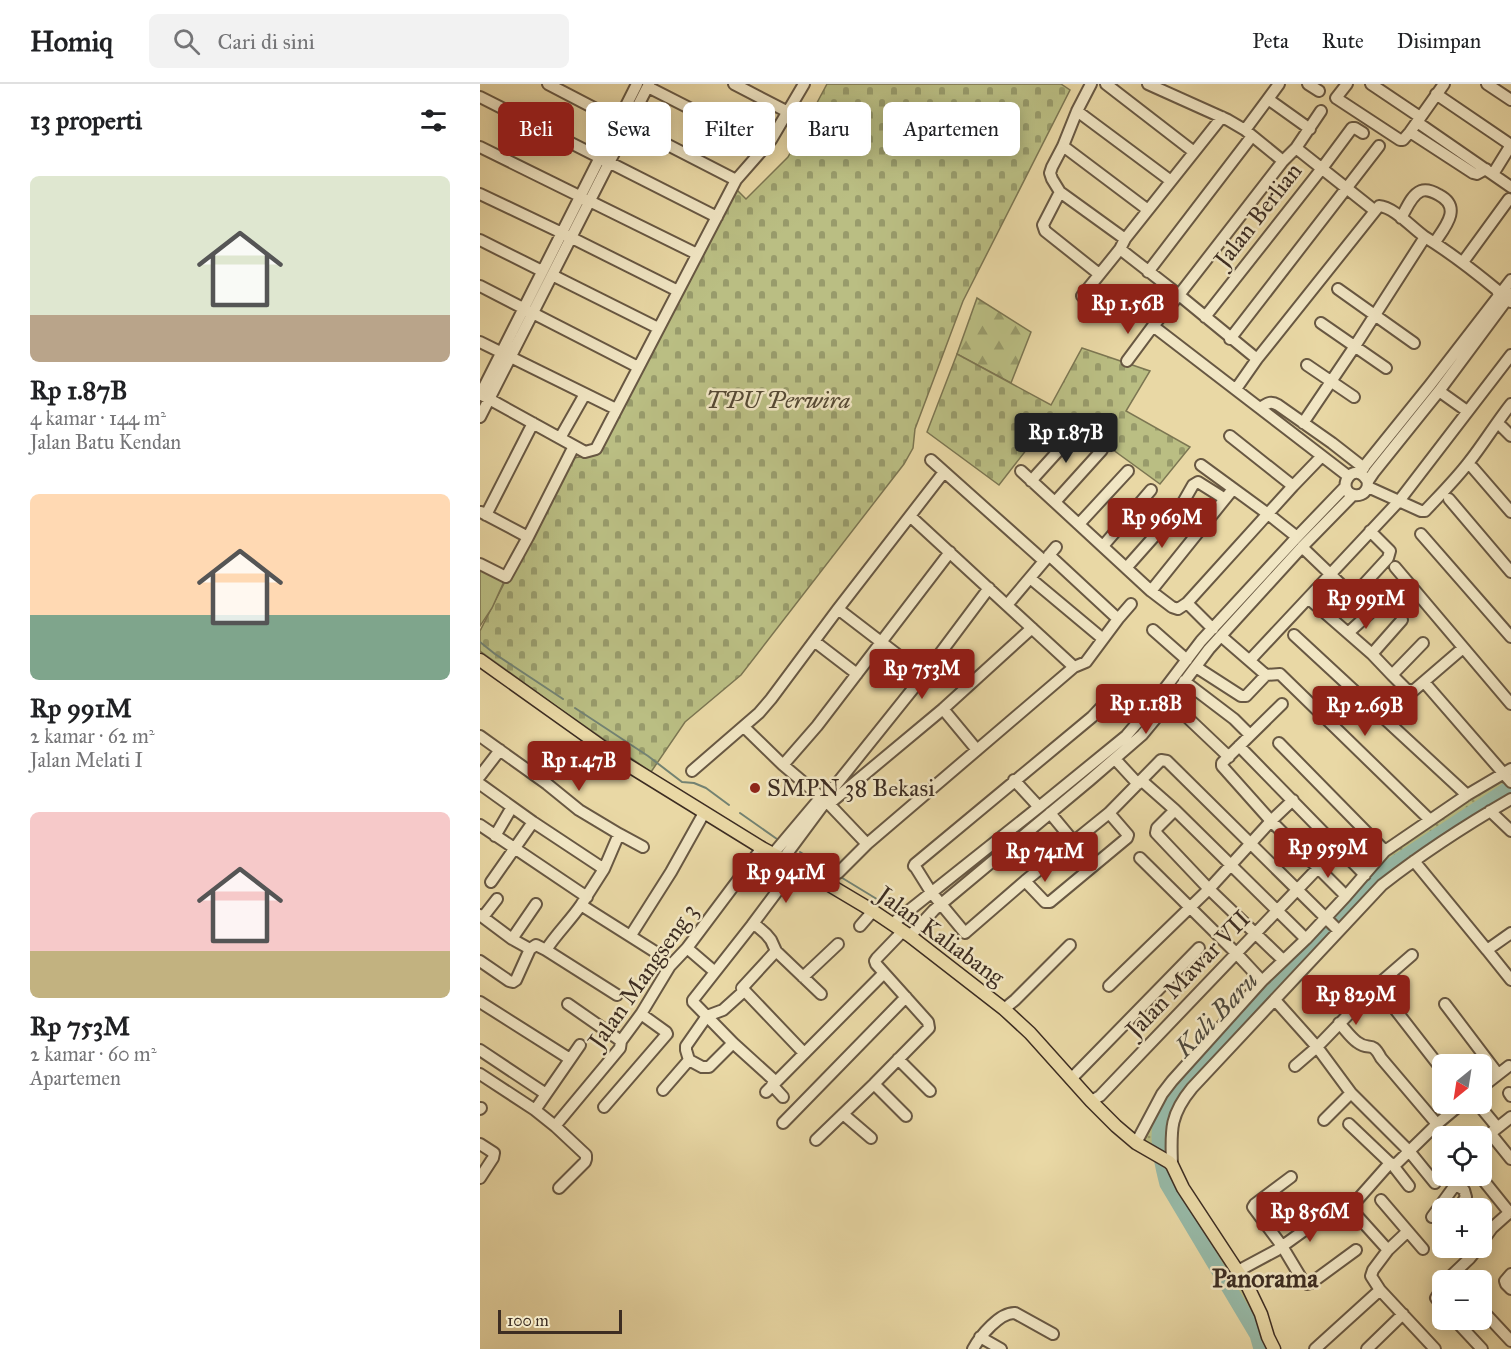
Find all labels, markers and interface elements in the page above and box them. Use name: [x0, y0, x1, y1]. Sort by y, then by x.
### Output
search box: [149, 14, 569, 68]
text: Homiq: [30, 24, 113, 59]
icon: search: [170, 25, 203, 58]
text: Cari di sini: [218, 28, 315, 55]
text: Peta: [1252, 28, 1289, 54]
text: Rute: [1322, 28, 1364, 54]
text: Disimpan: [1397, 28, 1481, 54]
chip: Beli: [498, 102, 574, 156]
chip: Sewa: [586, 102, 671, 156]
chip: Filter: [683, 102, 775, 156]
chip: Baru: [787, 102, 871, 156]
chip: Apartemen: [883, 102, 1020, 156]
text: 13 properti: [30, 104, 142, 136]
icon: filters: [417, 104, 450, 137]
street label: Jalan Berlian: [1206, 157, 1308, 276]
icon: home: [186, 215, 294, 323]
pin: Rp 1.56B: [1066, 284, 1190, 335]
text: Rp 1.56B: [1092, 291, 1164, 315]
text: Rp 1.87B: [30, 374, 127, 406]
park label: TPU Perwira: [706, 385, 850, 415]
text: 4 kamar · 144 m²: [30, 406, 166, 430]
pin: Rp 1.87B: [1004, 413, 1128, 464]
text: Rp 1.87B: [1029, 420, 1103, 444]
text: Jalan Batu Kendan: [30, 430, 181, 454]
pin: Rp 969M: [1107, 498, 1217, 549]
text: Rp 969M: [1122, 505, 1202, 529]
icon: home: [186, 533, 294, 641]
pin: Rp 991M: [1311, 579, 1421, 630]
text: Rp 991M: [1327, 586, 1405, 610]
pin: Rp 753M: [867, 649, 977, 700]
text: Rp 753M: [884, 656, 960, 680]
pin: Rp 1.18B: [1084, 684, 1208, 735]
pin: Rp 2.69B: [1303, 686, 1427, 737]
text: Rp 1.18B: [1110, 691, 1182, 715]
text: Rp 991M: [30, 692, 132, 724]
text: Rp 2.69B: [1326, 693, 1404, 717]
text: 2 kamar · 62 m²: [30, 724, 155, 748]
pin: Rp 1.47B: [517, 741, 641, 792]
text: Jalan Melati I: [30, 748, 143, 772]
text: Rp 1.47B: [542, 748, 616, 772]
place label: SMPN 38 Bekasi: [767, 773, 935, 803]
marker: SMPN 38 Bekasi: [748, 781, 762, 795]
pin: Rp 959M: [1273, 828, 1383, 879]
pin: Rp 741M: [990, 832, 1100, 883]
text: Rp 959M: [1288, 835, 1368, 859]
text: Rp 741M: [1006, 839, 1084, 863]
icon: home: [186, 851, 294, 959]
pin: Rp 941M: [731, 853, 841, 904]
text: Rp 941M: [747, 860, 825, 884]
street label: Jalan Kaliabang: [869, 878, 1011, 993]
street label: Jalan Mangseng 3: [580, 897, 704, 1057]
street label: Jalan Mawar VII: [1117, 904, 1256, 1046]
water label: Kali Baru: [1166, 965, 1264, 1065]
pin: Rp 829M: [1301, 975, 1411, 1026]
text: Rp 829M: [1316, 982, 1396, 1006]
text: Rp 753M: [30, 1010, 130, 1042]
text: 2 kamar · 60 m²: [30, 1042, 156, 1066]
north arrow: [1432, 1054, 1492, 1114]
map controls: [1432, 1054, 1492, 1330]
text: Apartemen: [30, 1066, 121, 1090]
button: locate: [1432, 1126, 1492, 1186]
pin: Rp 856M: [1255, 1192, 1365, 1243]
button: +: [1432, 1198, 1492, 1258]
text: Rp 856M: [1270, 1199, 1350, 1223]
district label: Panorama: [1212, 1262, 1319, 1294]
button: −: [1432, 1270, 1492, 1330]
scale bar: [498, 1307, 622, 1334]
text: 100 m: [507, 1311, 549, 1330]

